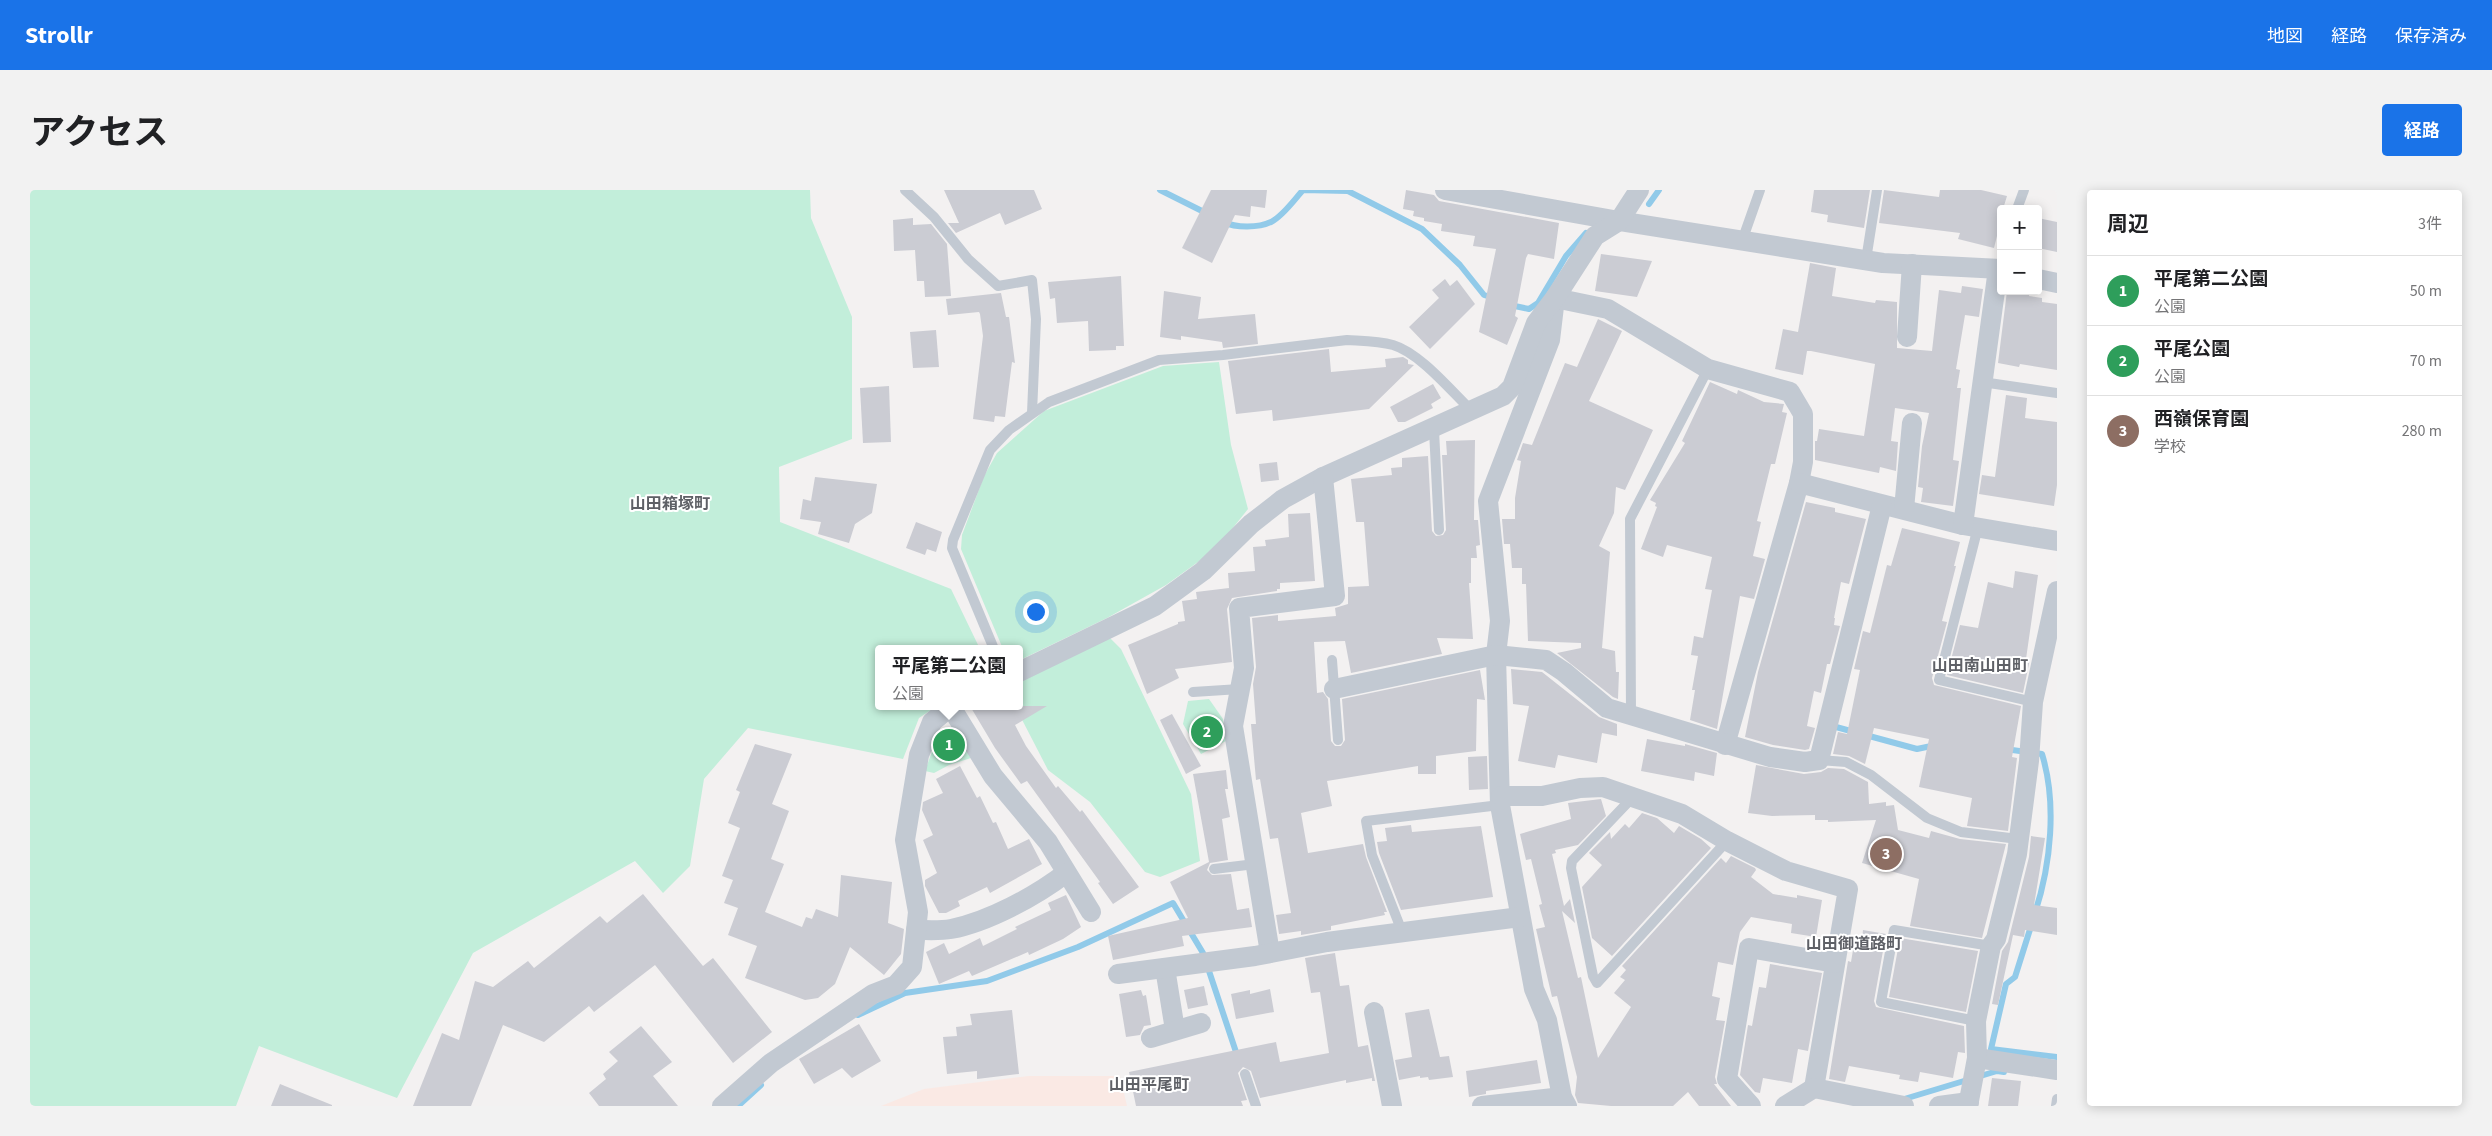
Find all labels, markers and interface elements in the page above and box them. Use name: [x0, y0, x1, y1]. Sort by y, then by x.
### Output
text: Strollr: [25, 18, 93, 53]
text: 地図: [2267, 24, 2303, 49]
text: 経路: [2331, 24, 2367, 49]
text: 保存済み: [2395, 24, 2467, 49]
button: 経路: [2382, 104, 2462, 156]
text: アクセス: [30, 108, 168, 158]
map controls: [1997, 205, 2042, 295]
button: +: [1997, 205, 2042, 250]
text: 周辺: [2107, 209, 2149, 239]
text: 3件: [2418, 213, 2442, 235]
button: −: [1997, 250, 2042, 295]
text: 平尾第二公園: [2154, 266, 2268, 293]
text: 1: [2119, 280, 2127, 302]
text: 50 m: [2410, 280, 2442, 302]
text: 公園: [2154, 296, 2186, 318]
text: 平尾公園: [2154, 336, 2230, 363]
text: 2: [2119, 350, 2127, 372]
text: 70 m: [2410, 350, 2442, 372]
text: 公園: [2154, 366, 2186, 388]
text: 西嶺保育園: [2154, 406, 2249, 433]
text: 3: [2119, 420, 2127, 442]
text: 280 m: [2402, 420, 2442, 442]
text: 学校: [2154, 436, 2186, 458]
district label: 山田箱塚町: [630, 493, 710, 515]
your location: [1023, 599, 1049, 625]
popup: [875, 645, 1023, 710]
text: 平尾第二公園: [892, 653, 1006, 680]
district label: 山田南山田町: [1932, 655, 2028, 677]
text: 公園: [892, 683, 924, 705]
pin: 2: [1191, 713, 1223, 751]
pin: 1: [933, 726, 965, 764]
pin: 3: [1870, 835, 1902, 873]
district label: 山田御道路町: [1806, 933, 1902, 955]
district label: 山田平尾町: [1109, 1074, 1189, 1096]

